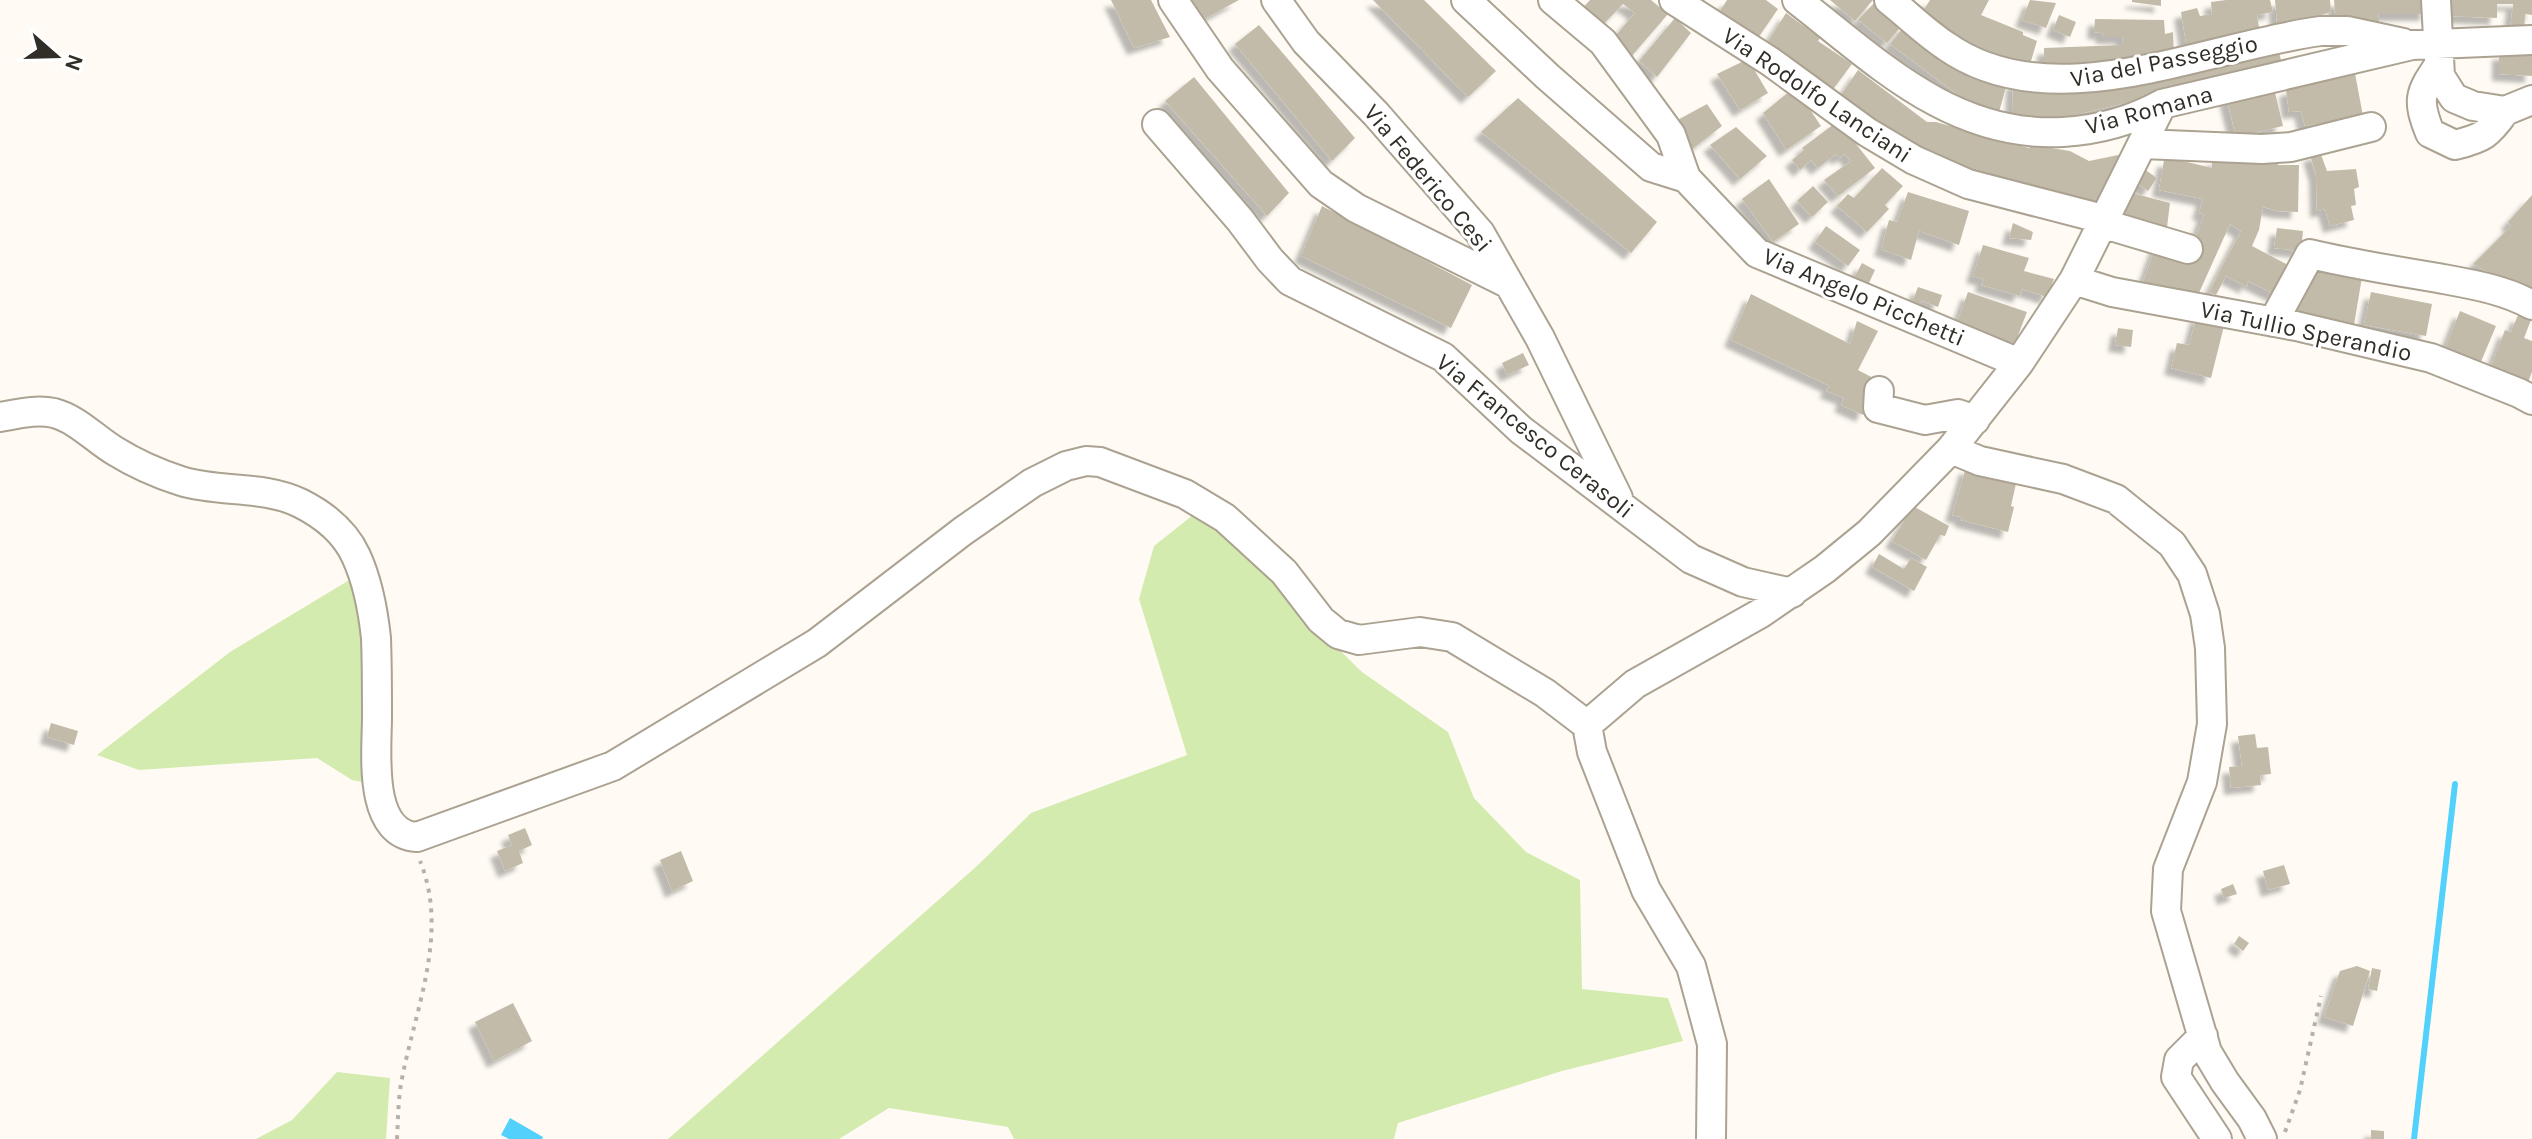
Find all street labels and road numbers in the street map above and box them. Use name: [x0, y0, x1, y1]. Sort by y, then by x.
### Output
street label: Via Rodolfo Lanciani: [1717, 21, 1917, 169]
street label: Via del Passeggio: [2068, 29, 2260, 93]
street label: Via Romana: [2082, 80, 2216, 140]
street label: Via Federico Cesi: [1358, 98, 1498, 258]
street label: Via Angelo Picchetti: [1759, 242, 1969, 352]
street label: Via Tullio Sperandio: [2198, 295, 2414, 367]
street label: Via Francesco Cerasoli: [1431, 348, 1639, 524]

